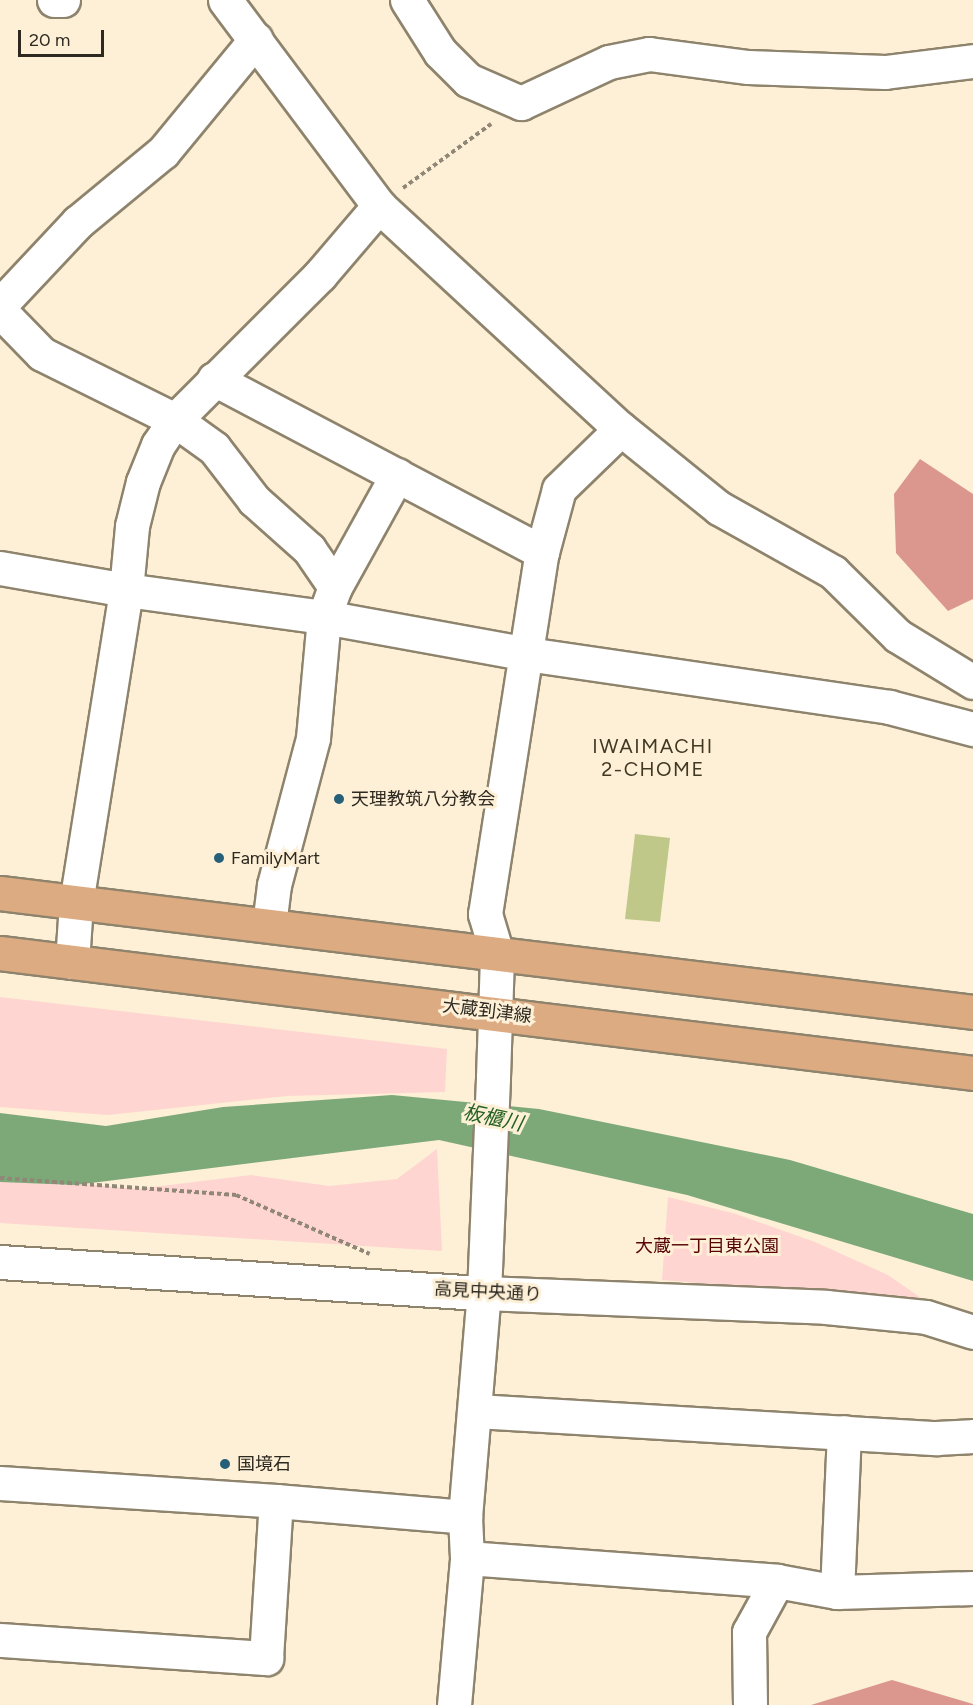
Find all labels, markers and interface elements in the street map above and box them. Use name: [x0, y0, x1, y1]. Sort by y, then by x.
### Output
scale bar: [21, 18, 106, 56]
text: 20 m: [29, 29, 70, 51]
district label: IWAIMACHI 2-CHOME: [592, 735, 714, 782]
place label: 天理教筑八分教会: [351, 788, 495, 810]
marker: 天理教筑八分教会: [332, 792, 346, 806]
place label: FamilyMart: [231, 847, 320, 869]
marker: FamilyMart: [212, 851, 226, 865]
street label: 大蔵到津線: [441, 995, 533, 1027]
water label: 板櫃川: [461, 1100, 525, 1136]
park label: 大蔵一丁目東公園: [635, 1235, 779, 1257]
street label: 高見中央通り: [434, 1278, 542, 1306]
place label: 国境石: [237, 1453, 291, 1475]
marker: 国境石: [218, 1457, 232, 1471]

